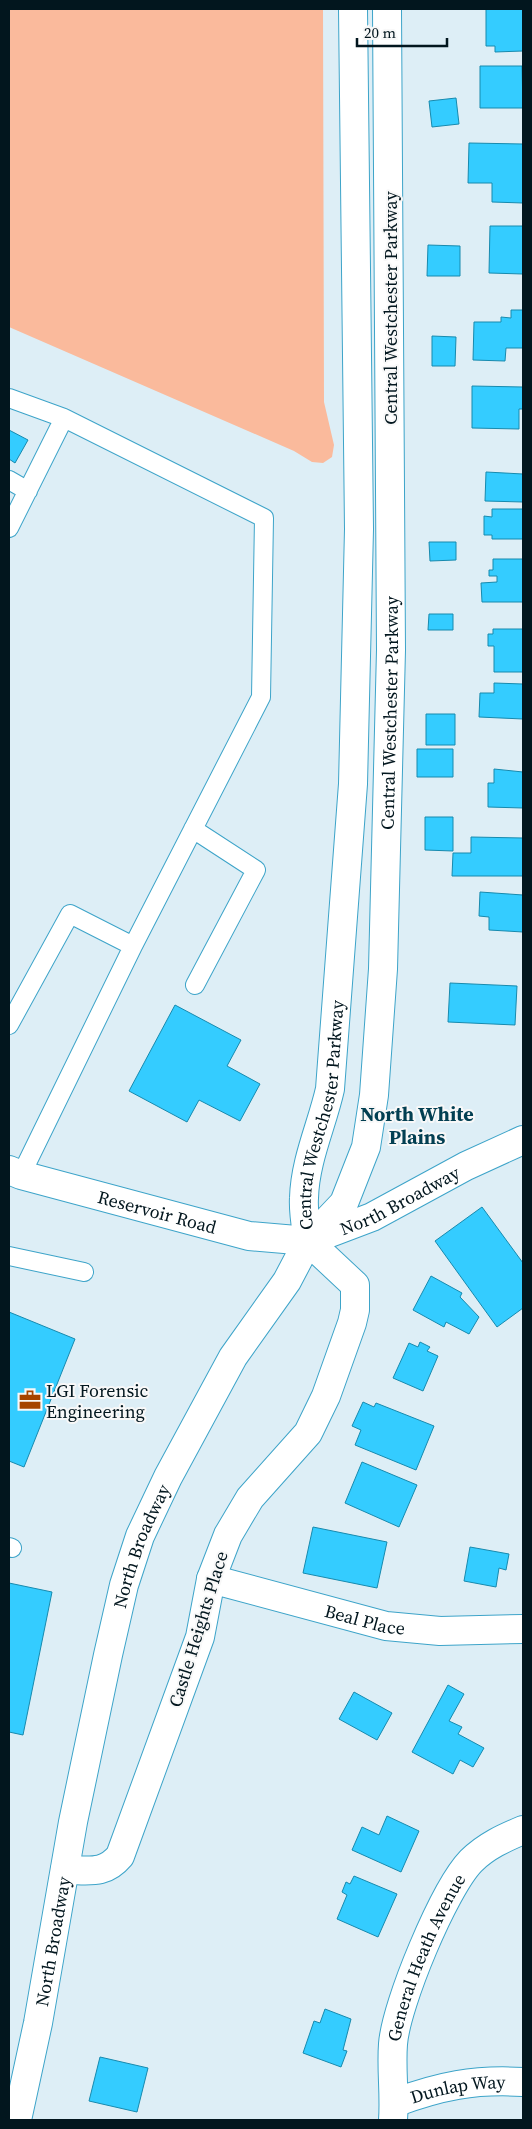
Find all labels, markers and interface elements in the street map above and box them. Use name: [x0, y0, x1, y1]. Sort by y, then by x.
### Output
scale bar: [357, 15, 447, 47]
text: 20 m: [364, 22, 396, 43]
street label: Central Westchester Parkway: [378, 190, 403, 425]
street label: Central Westchester Parkway: [374, 595, 404, 830]
street label: Central Westchester Parkway: [291, 998, 349, 1232]
district label: North White Plains: [360, 1100, 474, 1151]
street label: North Broadway: [336, 1159, 464, 1241]
street label: Reservoir Road: [95, 1184, 219, 1239]
place label: LGI Forensic Engineering: [46, 1378, 149, 1424]
office icon: LGI Forensic Engineering: [17, 1387, 43, 1413]
street label: North Broadway: [107, 1479, 176, 1611]
street label: Castle Heights Place: [162, 1548, 234, 1710]
street label: Beal Place: [322, 1598, 406, 1640]
street label: General Heath Avenue: [381, 1868, 471, 2043]
street label: North Broadway: [29, 1874, 76, 2008]
street label: Dunlap Way: [407, 2069, 506, 2109]

